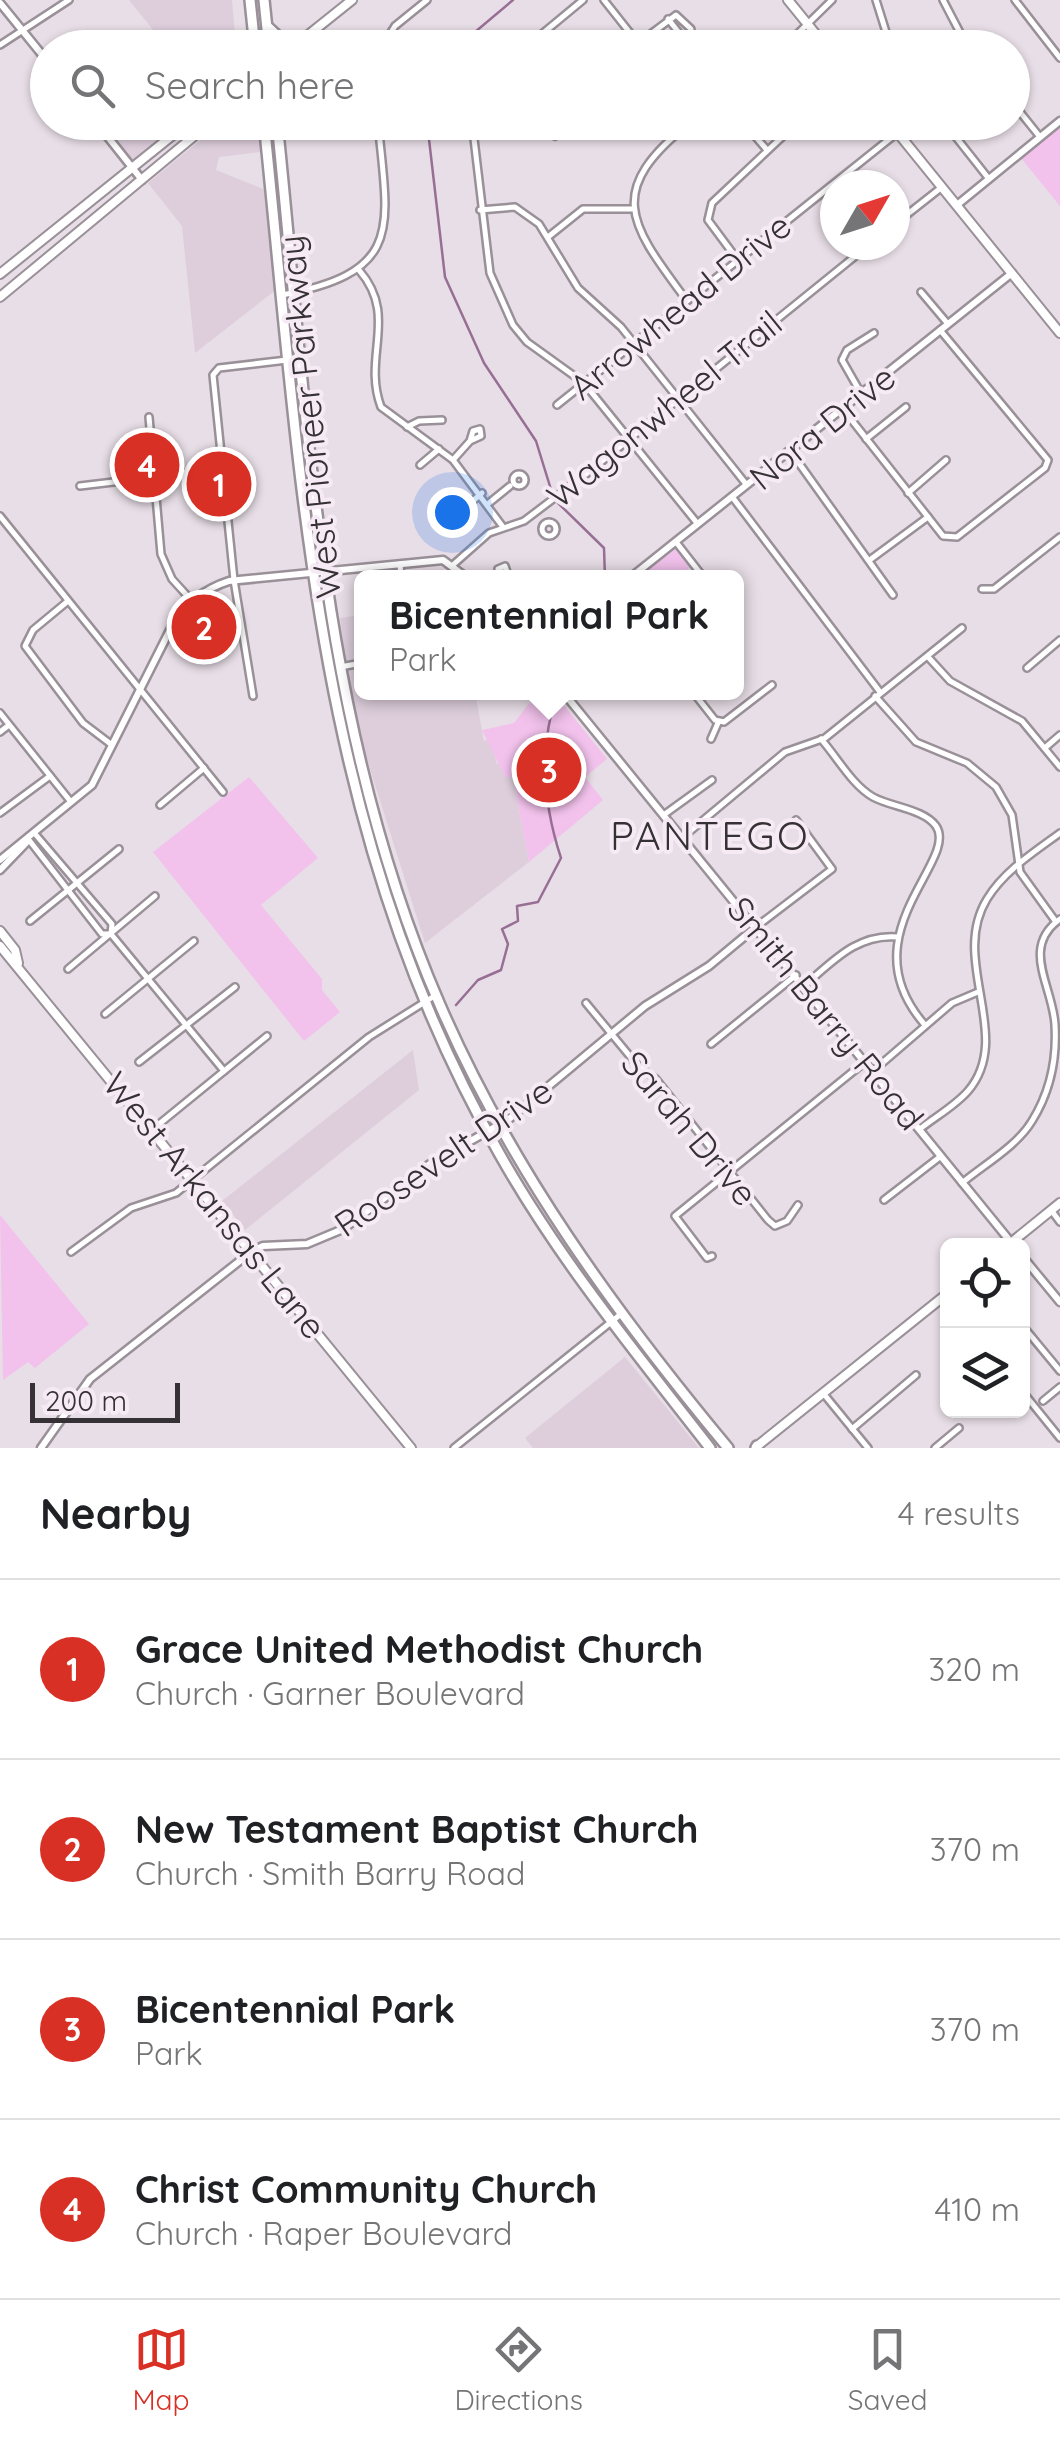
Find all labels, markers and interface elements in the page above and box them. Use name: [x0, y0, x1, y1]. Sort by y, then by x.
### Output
search box: [30, 30, 1030, 140]
icon: search: [65, 58, 120, 113]
text: Search here: [145, 61, 355, 109]
north arrow: [820, 170, 910, 260]
street label: Arrowhead Drive: [560, 203, 800, 409]
street label: West Pioneer Parkway: [268, 233, 350, 601]
street label: Wagonwheel Trail: [538, 301, 790, 517]
street label: Nora Drive: [740, 355, 904, 499]
pin: 4: [114, 428, 180, 502]
pin: 1: [186, 446, 252, 522]
your location: [427, 487, 478, 538]
popup: [354, 570, 744, 700]
pin: 2: [172, 590, 236, 664]
text: Bicentennial Park: [389, 591, 709, 639]
text: Park: [389, 639, 457, 679]
pin: 3: [516, 732, 582, 808]
district label: PANTEGO: [610, 810, 810, 860]
street label: Smith Barry Road: [718, 887, 934, 1139]
street label: Sarah Drive: [612, 1042, 768, 1214]
street label: West Arkansas Lane: [94, 1063, 336, 1347]
street label: Roosevelt Drive: [326, 1068, 560, 1246]
map controls: [940, 1238, 1030, 1418]
button: locate: [940, 1238, 1030, 1328]
button: layers: [940, 1328, 1030, 1418]
scale bar: [30, 1378, 180, 1422]
text: 200 m: [45, 1383, 127, 1418]
text: Nearby: [40, 1487, 191, 1540]
text: 4 results: [898, 1493, 1020, 1533]
text: Grace United Methodist Church: [135, 1625, 703, 1673]
text: 1: [66, 1649, 79, 1689]
text: 320 m: [929, 1649, 1020, 1689]
text: Church · Garner Boulevard: [135, 1673, 525, 1713]
text: New Testament Baptist Church: [135, 1805, 699, 1853]
text: 2: [63, 1829, 82, 1869]
text: 370 m: [930, 1829, 1020, 1869]
text: Church · Smith Barry Road: [135, 1853, 525, 1893]
text: Bicentennial Park: [135, 1985, 455, 2033]
text: 3: [64, 2009, 81, 2049]
text: 370 m: [930, 2009, 1020, 2049]
text: Park: [135, 2033, 203, 2073]
text: Christ Community Church: [135, 2165, 597, 2213]
text: 4: [63, 2189, 82, 2229]
text: 410 m: [935, 2189, 1020, 2229]
text: Church · Raper Boulevard: [135, 2213, 512, 2253]
tab: Map: [132, 2322, 190, 2417]
tab: Directions: [454, 2322, 583, 2417]
tab: Saved: [848, 2322, 928, 2417]

